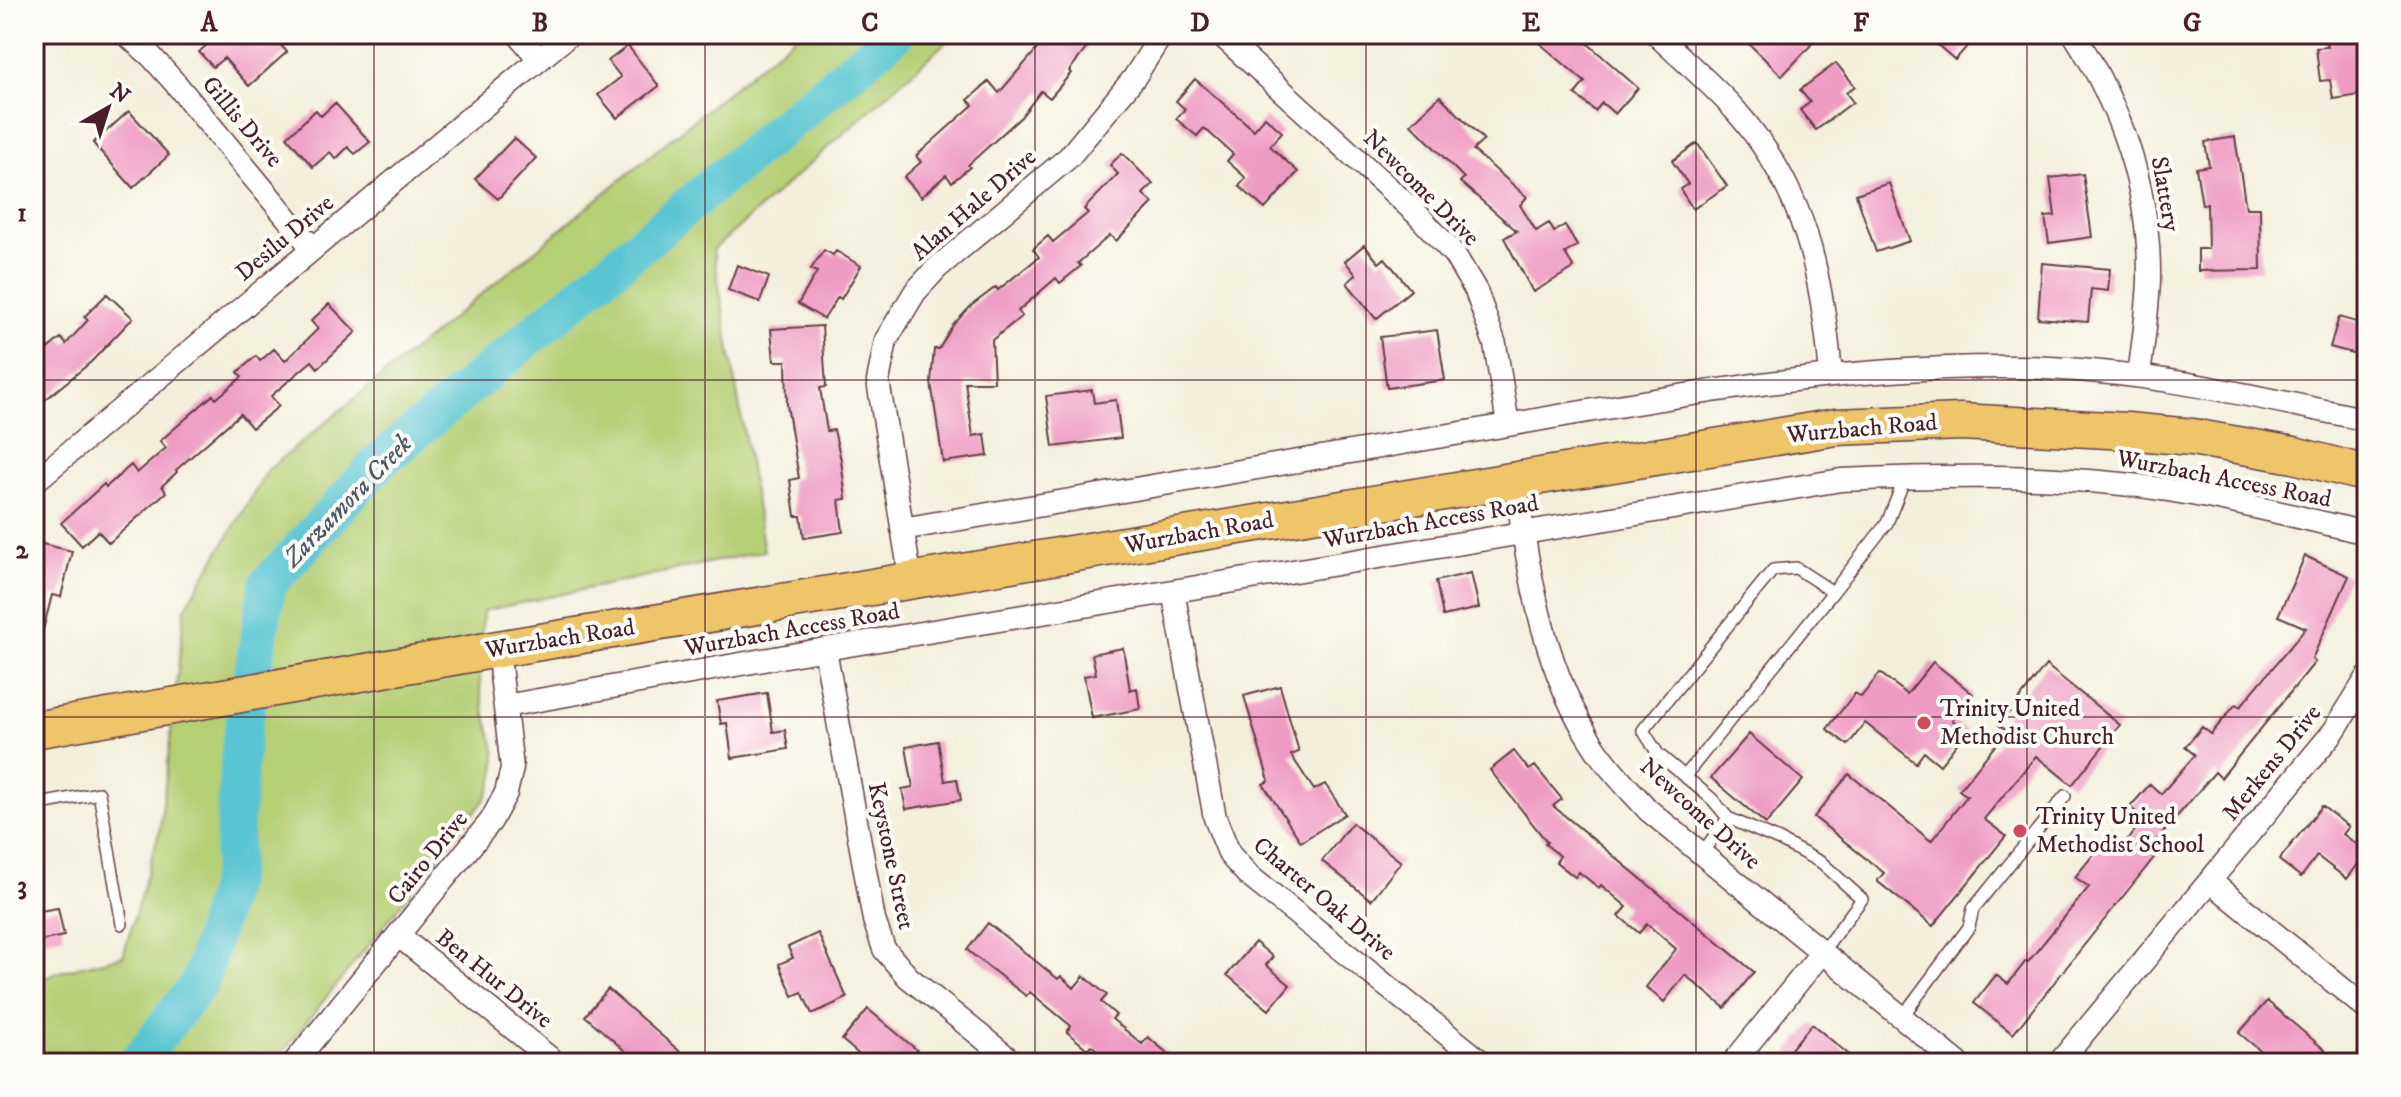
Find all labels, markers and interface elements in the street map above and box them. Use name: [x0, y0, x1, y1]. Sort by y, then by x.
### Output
text: A: [200, 7, 219, 40]
text: B: [532, 7, 548, 40]
text: C: [861, 7, 879, 40]
text: D: [1190, 7, 1210, 40]
text: E: [1522, 7, 1540, 40]
text: F: [1853, 7, 1870, 40]
text: G: [2183, 7, 2201, 40]
north arrow: [68, 68, 148, 148]
street label: Gillis Drive: [195, 70, 289, 174]
text: N: [104, 77, 135, 110]
street label: Newcome Drive: [1356, 123, 1486, 253]
street label: Alan Hale Drive: [905, 142, 1043, 268]
street label: Slattery: [2144, 154, 2186, 234]
street label: Desilu Drive: [230, 188, 340, 288]
text: 1: [17, 197, 27, 230]
street label: Wurzbach Road: [1785, 407, 1939, 451]
water label: Zarzamora Creek: [275, 428, 420, 576]
street label: Wurzbach Access Road: [2113, 443, 2334, 515]
street label: Wurzbach Access Road: [1320, 488, 1541, 556]
street label: Wurzbach Road: [1121, 505, 1276, 561]
text: 2: [16, 534, 30, 567]
street label: Wurzbach Access Road: [681, 596, 902, 664]
street label: Wurzbach Road: [482, 612, 637, 666]
place label: Trinity United Methodist Church: [1940, 694, 2115, 752]
street label: Merkens Drive: [2216, 699, 2328, 827]
marker: Trinity United Methodist Church: [1915, 714, 1933, 732]
street label: Newcome Drive: [1633, 752, 1767, 876]
street label: Keystone Street: [861, 780, 921, 933]
place label: Trinity United Methodist School: [2036, 802, 2205, 860]
street label: Cairo Drive: [381, 805, 475, 911]
marker: Trinity United Methodist School: [2011, 822, 2029, 840]
street label: Charter Oak Drive: [1247, 831, 1402, 967]
text: 3: [17, 870, 27, 903]
street label: Ben Hur Drive: [430, 923, 559, 1035]

